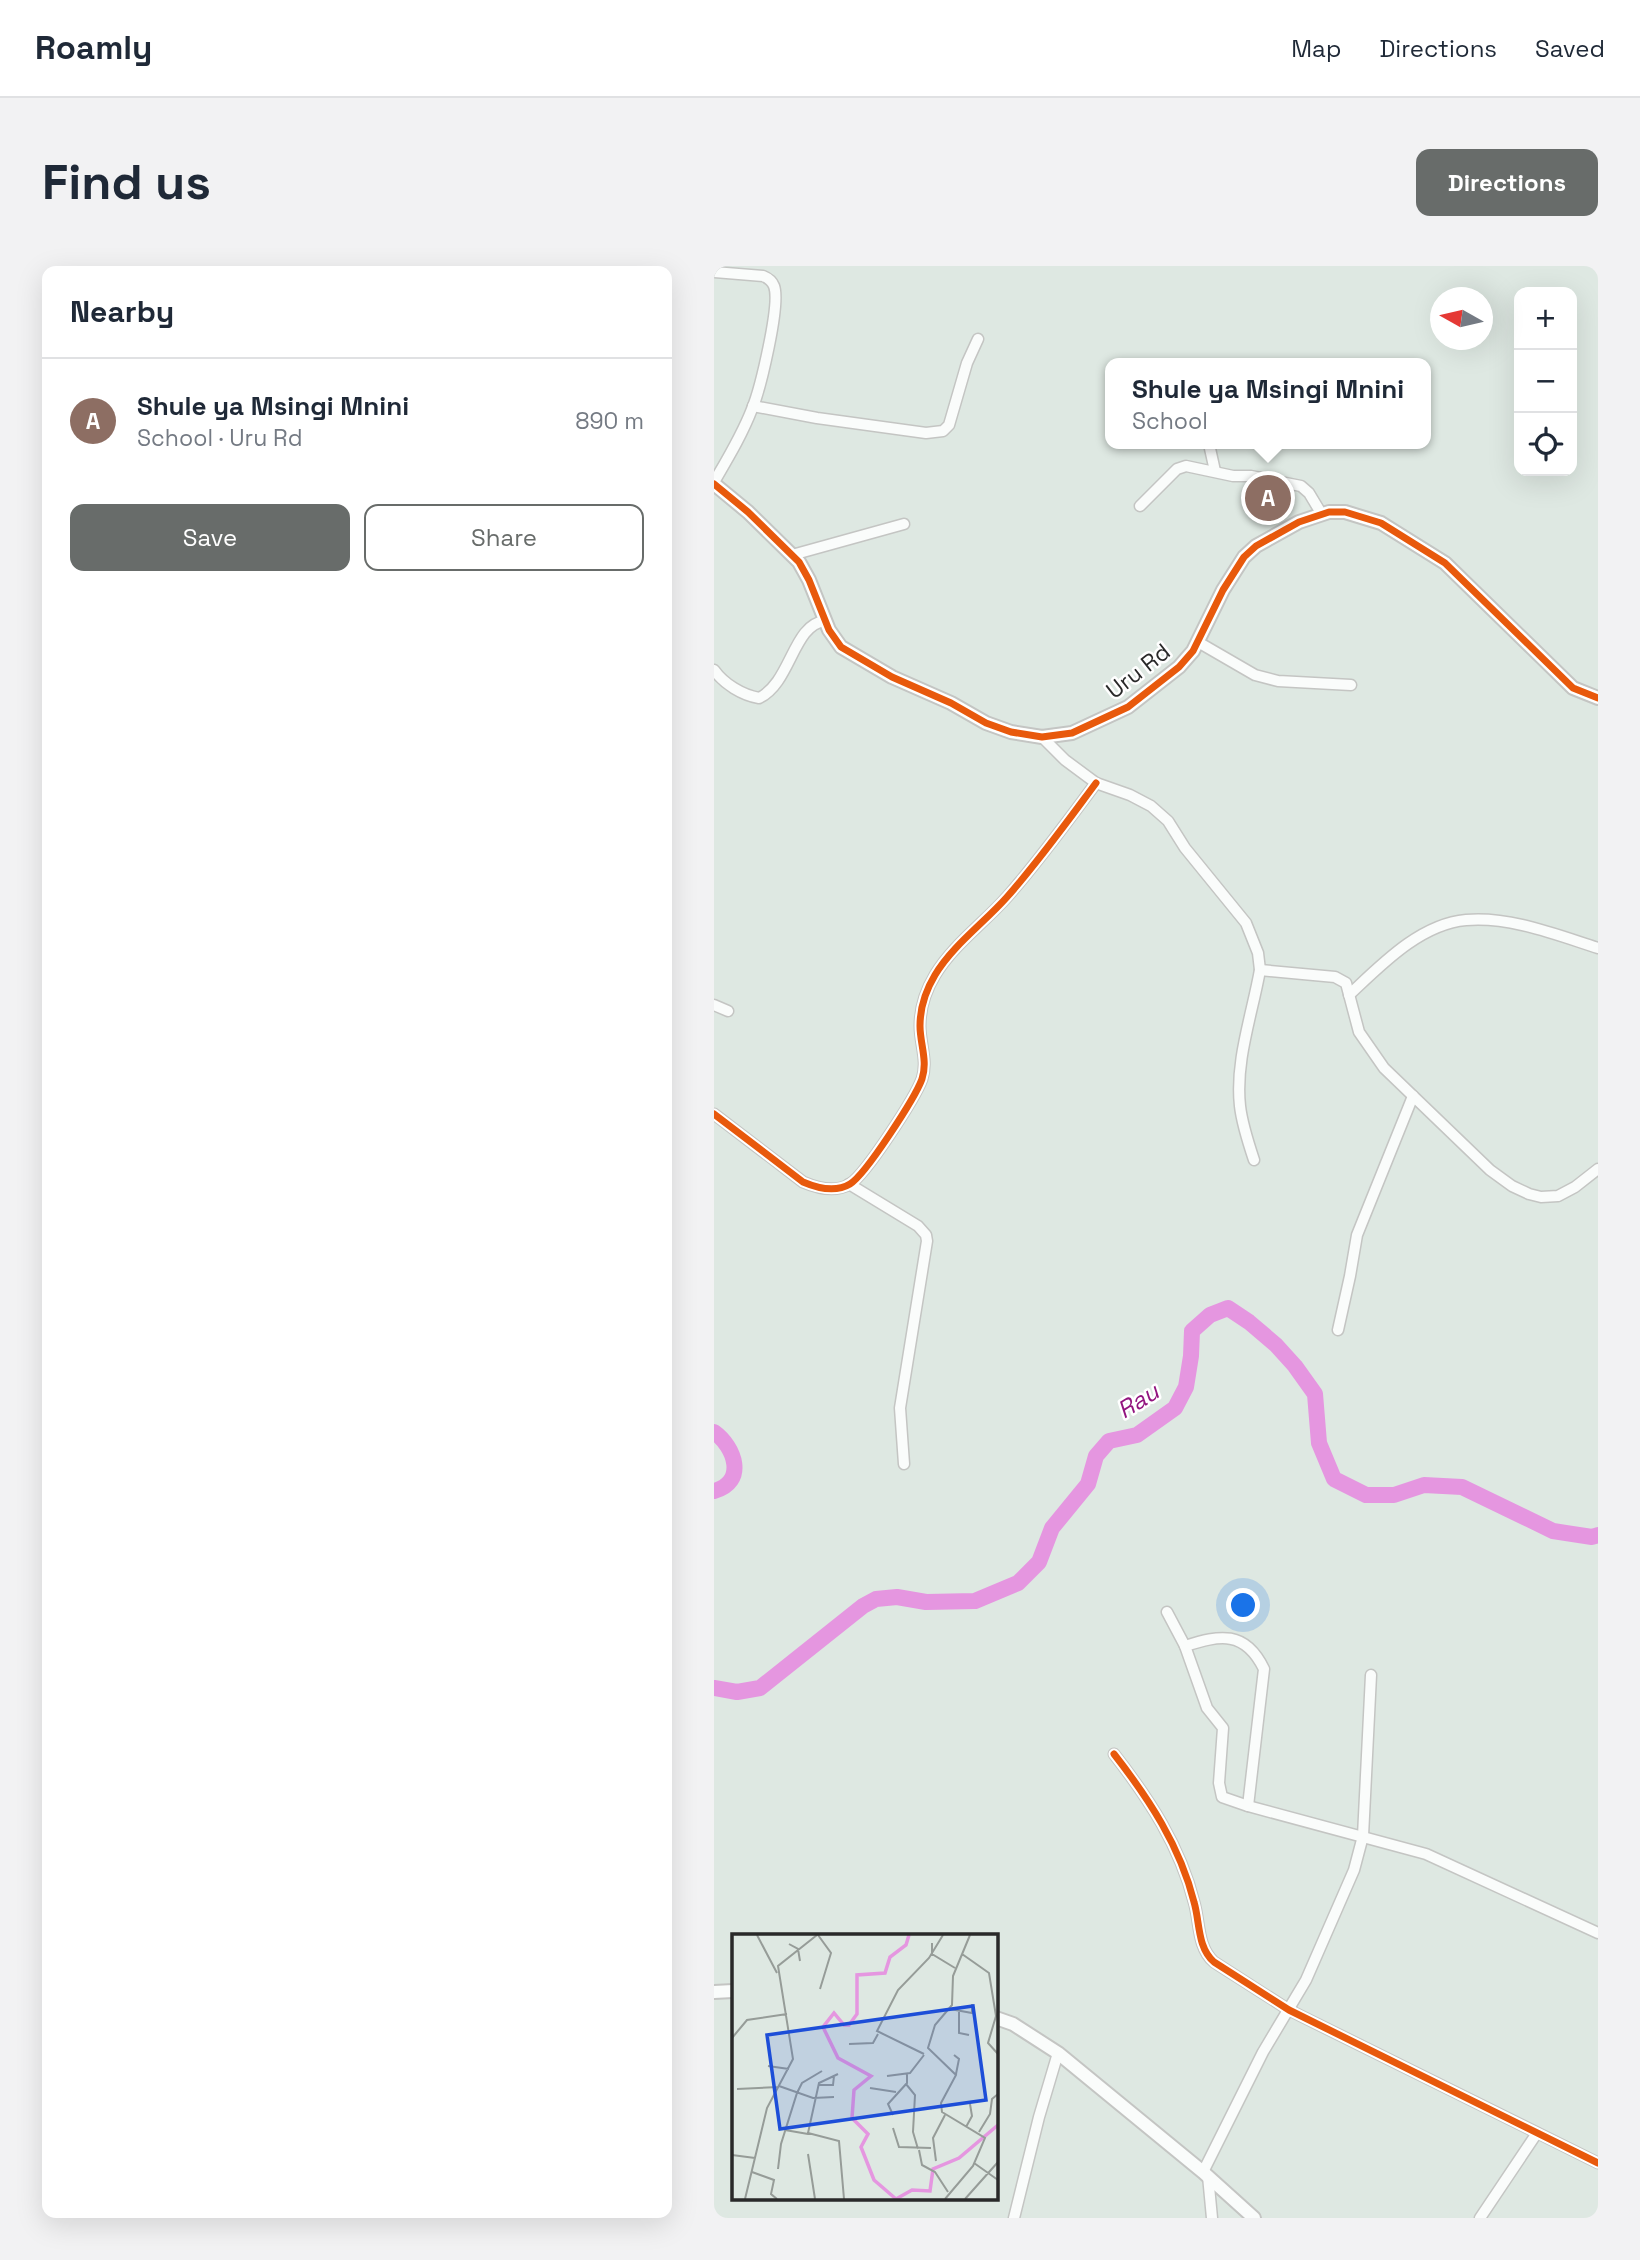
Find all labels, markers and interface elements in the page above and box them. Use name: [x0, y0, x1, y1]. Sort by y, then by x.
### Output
text: Roamly: [35, 27, 152, 69]
text: Map: [1291, 33, 1341, 64]
text: Directions: [1379, 33, 1497, 64]
text: Saved: [1535, 33, 1605, 64]
button: Directions: [1416, 149, 1598, 216]
text: Find us: [42, 151, 211, 213]
north arrow: [1430, 287, 1493, 350]
map controls: [1514, 287, 1577, 476]
button: +: [1514, 287, 1577, 350]
text: Nearby: [70, 292, 174, 331]
button: −: [1514, 350, 1577, 413]
popup: [1105, 358, 1431, 449]
text: Shule ya Msingi Mnini: [1132, 372, 1404, 406]
text: Shule ya Msingi Mnini: [137, 389, 409, 423]
text: A: [86, 406, 100, 436]
text: 890 m: [575, 406, 644, 436]
text: School: [1132, 406, 1208, 436]
button: locate: [1514, 413, 1577, 476]
text: School · Uru Rd: [137, 423, 302, 453]
pin: A: [1245, 472, 1291, 524]
button: Save: [70, 504, 350, 571]
button: Share: [364, 504, 644, 571]
street label: Uru Rd: [1100, 637, 1176, 705]
water label: Rau: [1111, 1375, 1165, 1425]
your location: [1226, 1588, 1260, 1622]
inset map: [732, 1934, 998, 2200]

